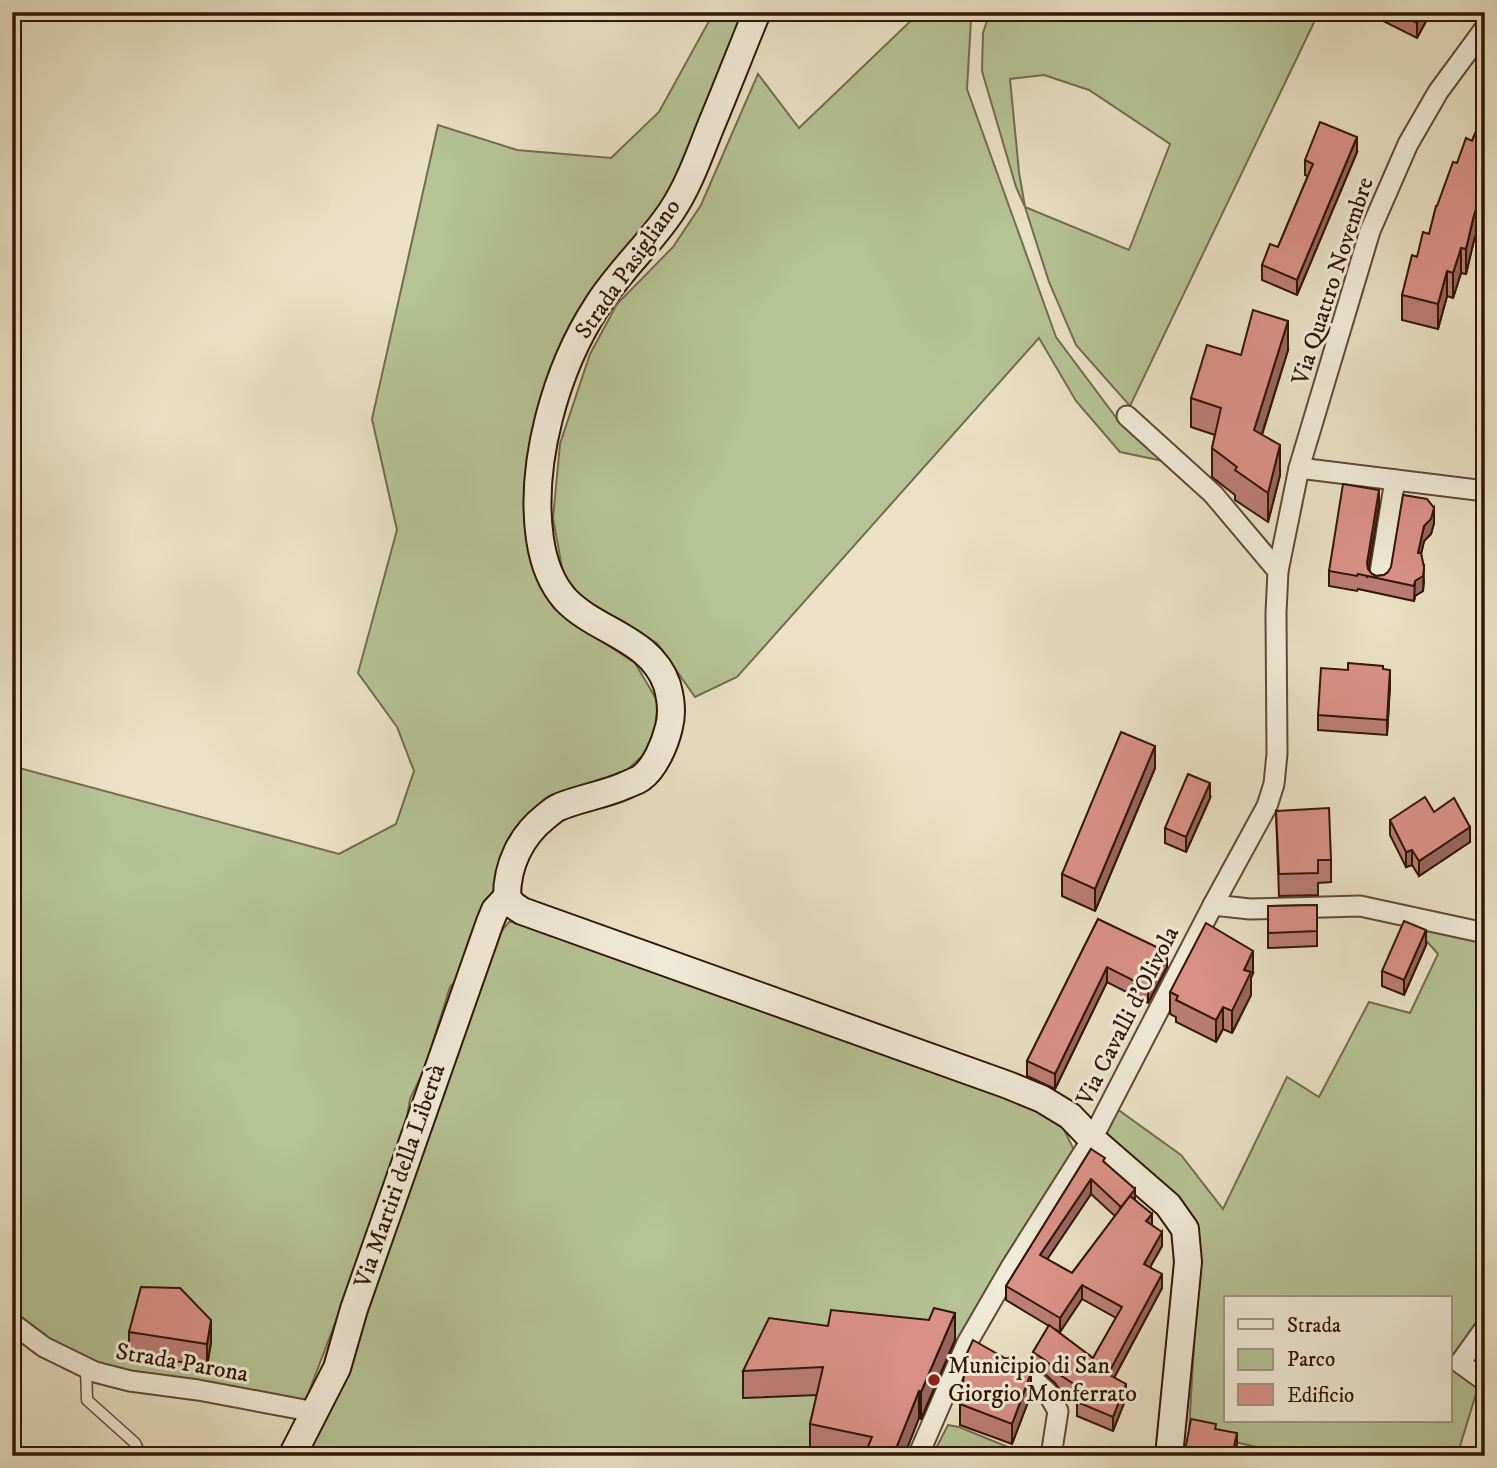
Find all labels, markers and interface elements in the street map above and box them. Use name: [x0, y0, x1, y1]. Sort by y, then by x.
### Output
street label: Via Quattro Novembre: [1285, 173, 1381, 390]
street label: Strada Pasigliano: [569, 193, 687, 345]
street label: Via Cavalli d'Olivola: [1069, 921, 1186, 1111]
street label: Via Martiri della Libertà: [347, 1059, 453, 1293]
legend: [1224, 1296, 1452, 1422]
text: Strada: [1287, 1313, 1341, 1339]
street label: Strada Parona: [113, 1337, 251, 1390]
text: Parco: [1287, 1347, 1335, 1373]
place label: Municipio di San Giorgio Monferrato: [948, 1351, 1137, 1409]
marker: Municipio di San Giorgio Monferrato: [926, 1372, 942, 1388]
text: Edificio: [1287, 1383, 1354, 1409]

